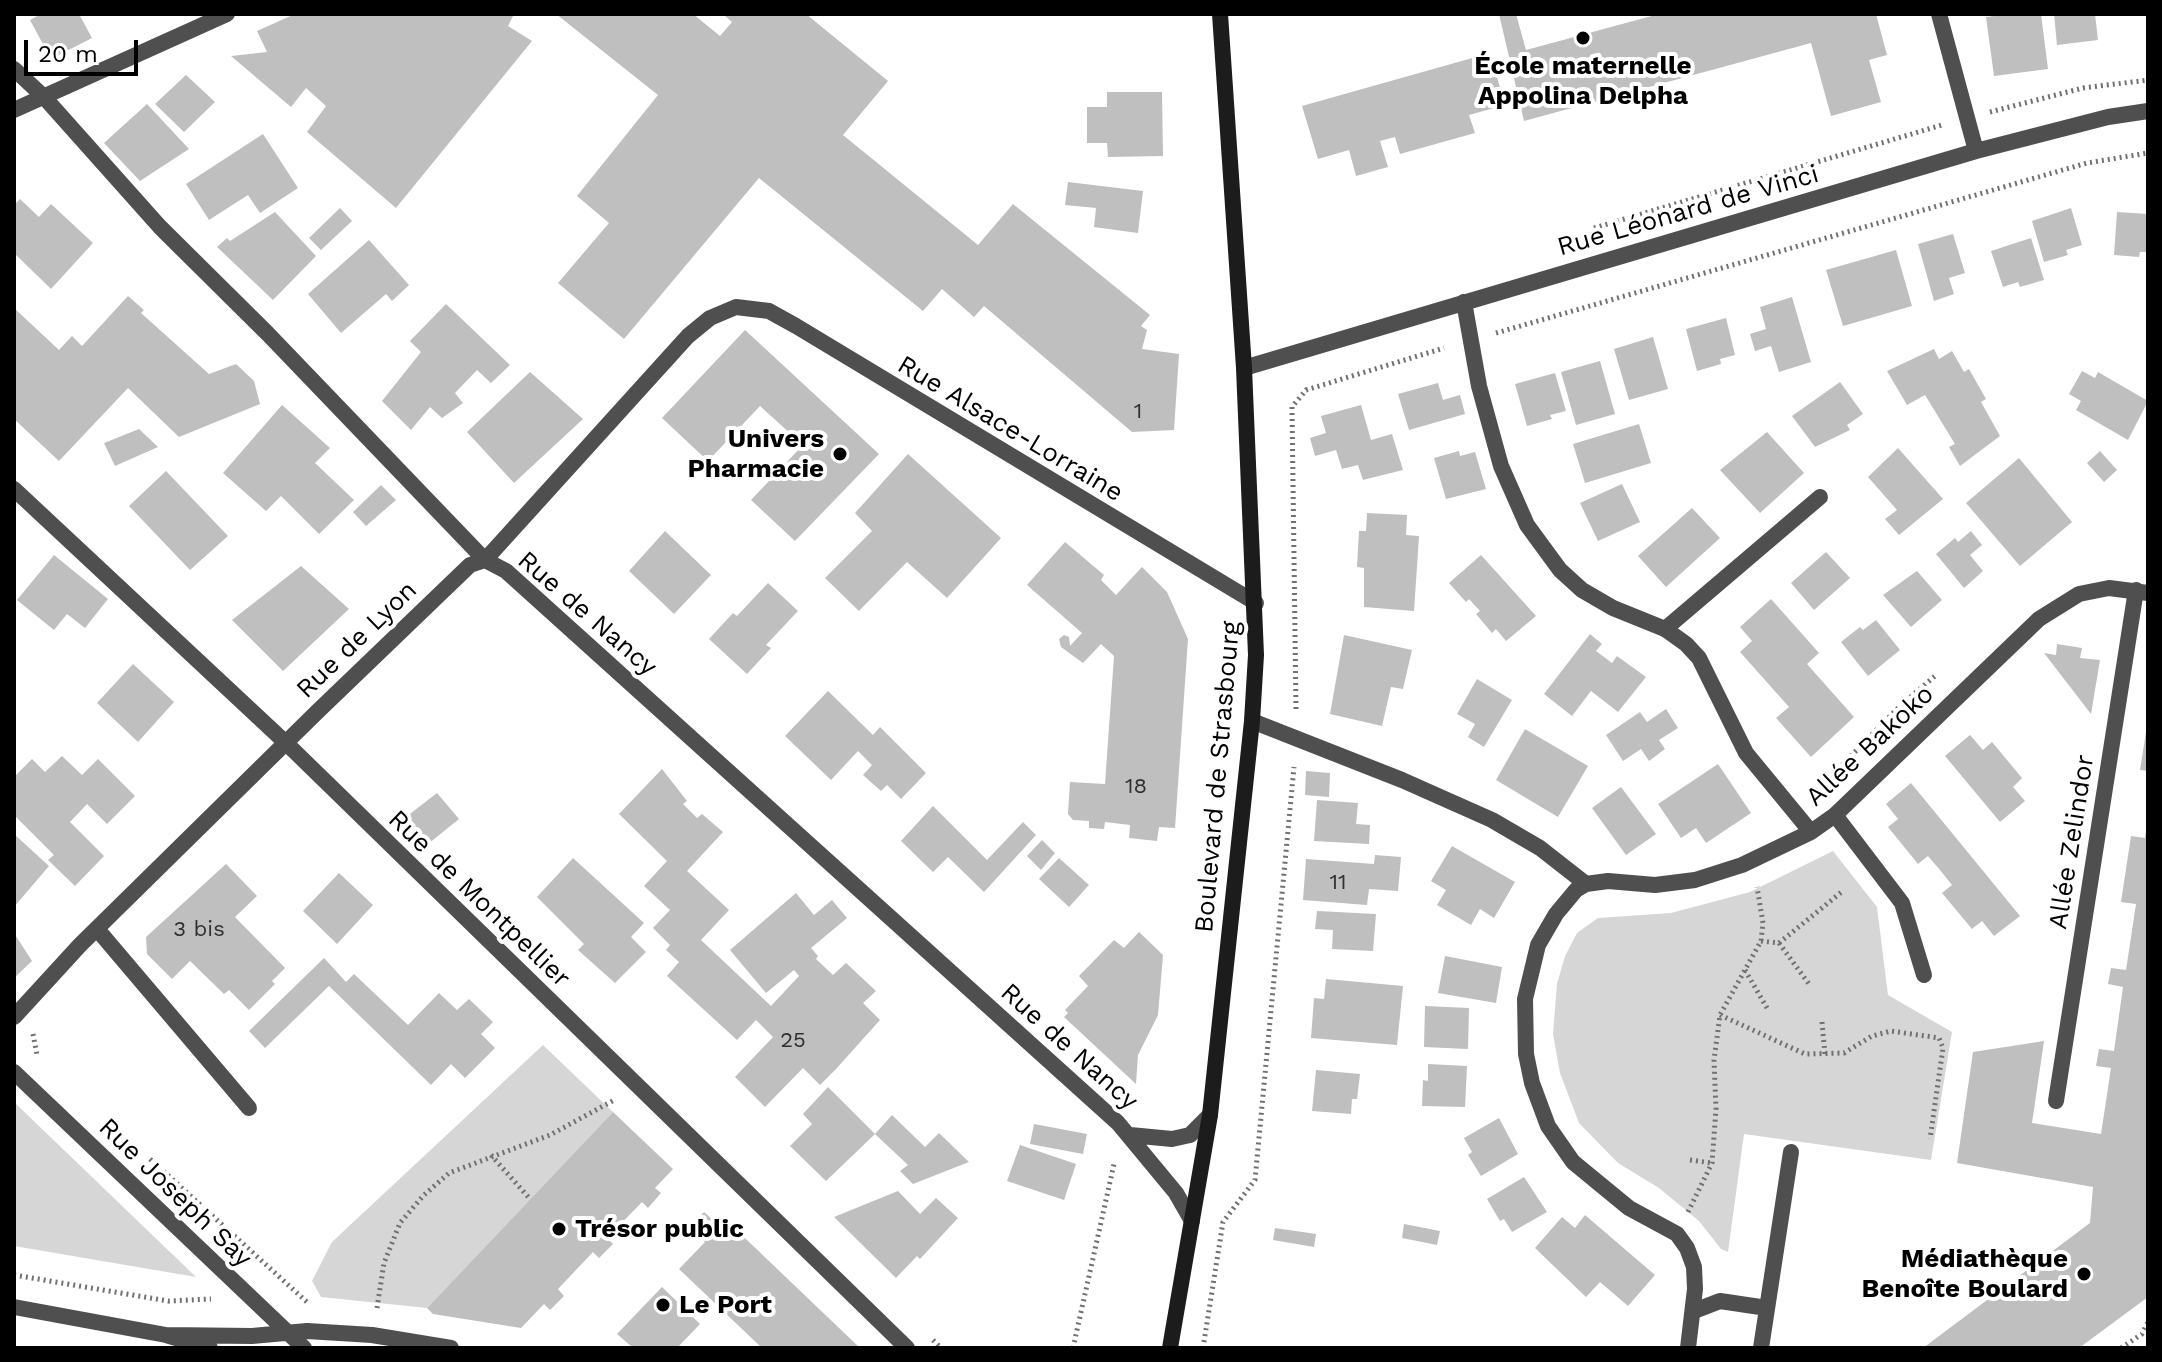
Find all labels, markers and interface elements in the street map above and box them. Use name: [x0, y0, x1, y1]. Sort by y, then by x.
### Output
scale bar: [28, 24, 142, 74]
marker: École maternelle Appolina Delpha: [1574, 29, 1592, 47]
text: 20 m: [38, 40, 98, 68]
place label: École maternelle Appolina Delpha: [1474, 50, 1692, 112]
street label: Rue Léonard de Vinci: [1554, 159, 1822, 263]
street label: Rue Alsace-Lorraine: [892, 349, 1128, 509]
house number: 1: [1134, 399, 1142, 425]
place label: Univers Pharmacie: [687, 423, 824, 484]
marker: Univers Pharmacie: [831, 445, 849, 463]
street label: Rue de Nancy: [511, 545, 663, 683]
street label: Rue de Lyon: [290, 575, 424, 705]
street label: Boulevard de Strasbourg: [1189, 620, 1247, 934]
street label: Allée Bakoko: [1800, 679, 1940, 813]
street label: Allée Zelindor: [2043, 753, 2101, 931]
house number: 18: [1125, 774, 1147, 800]
street label: Rue de Montpellier: [381, 804, 577, 994]
house number: 11: [1329, 870, 1347, 896]
house number: 3 bis: [173, 917, 225, 943]
street label: Rue de Nancy: [994, 977, 1144, 1117]
house number: 25: [780, 1028, 806, 1054]
street label: Rue Joseph Say: [92, 1112, 258, 1274]
place label: Trésor public: [575, 1213, 744, 1245]
marker: Trésor public: [550, 1220, 568, 1238]
place label: Médiathèque Benoîte Boulard: [1862, 1243, 2068, 1304]
marker: Médiathèque Benoîte Boulard: [2075, 1265, 2093, 1283]
place label: Le Port: [679, 1289, 772, 1321]
marker: Le Port: [654, 1296, 672, 1314]

